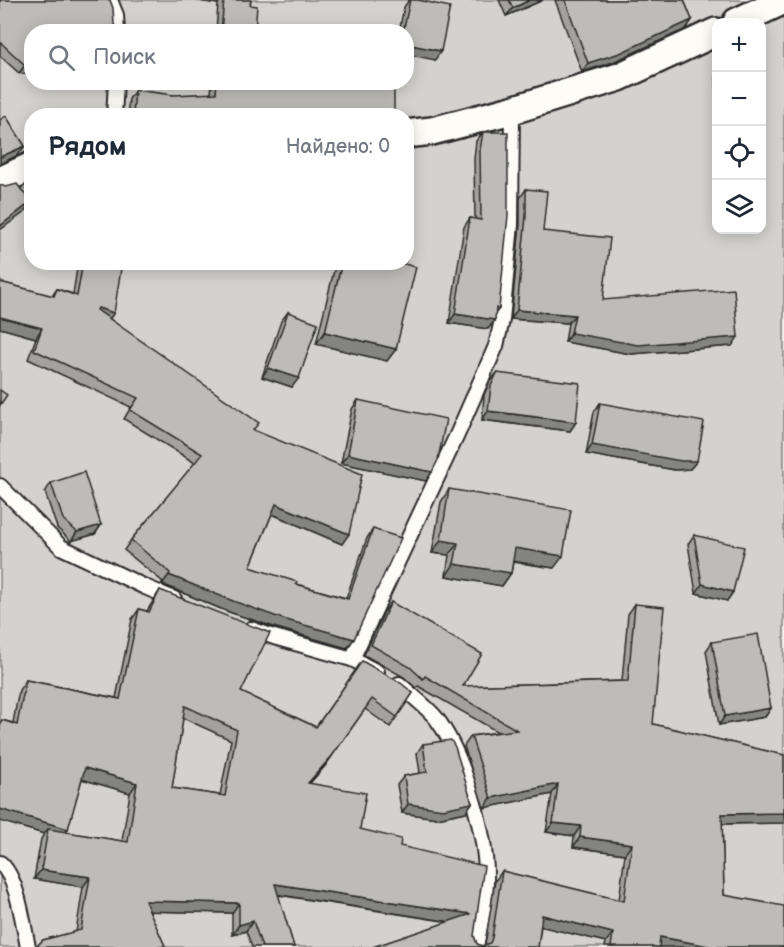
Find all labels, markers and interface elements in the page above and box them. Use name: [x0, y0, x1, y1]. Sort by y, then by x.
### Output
map controls: [712, 18, 766, 234]
button: +: [712, 18, 766, 72]
search box: [24, 24, 414, 90]
icon: search: [45, 41, 78, 74]
text: Поиск: [93, 44, 156, 71]
button: −: [712, 72, 766, 126]
button: locate: [712, 126, 766, 180]
text: Рядом: [48, 132, 126, 163]
text: Найдено: 0: [286, 135, 390, 159]
button: layers: [712, 180, 766, 234]

